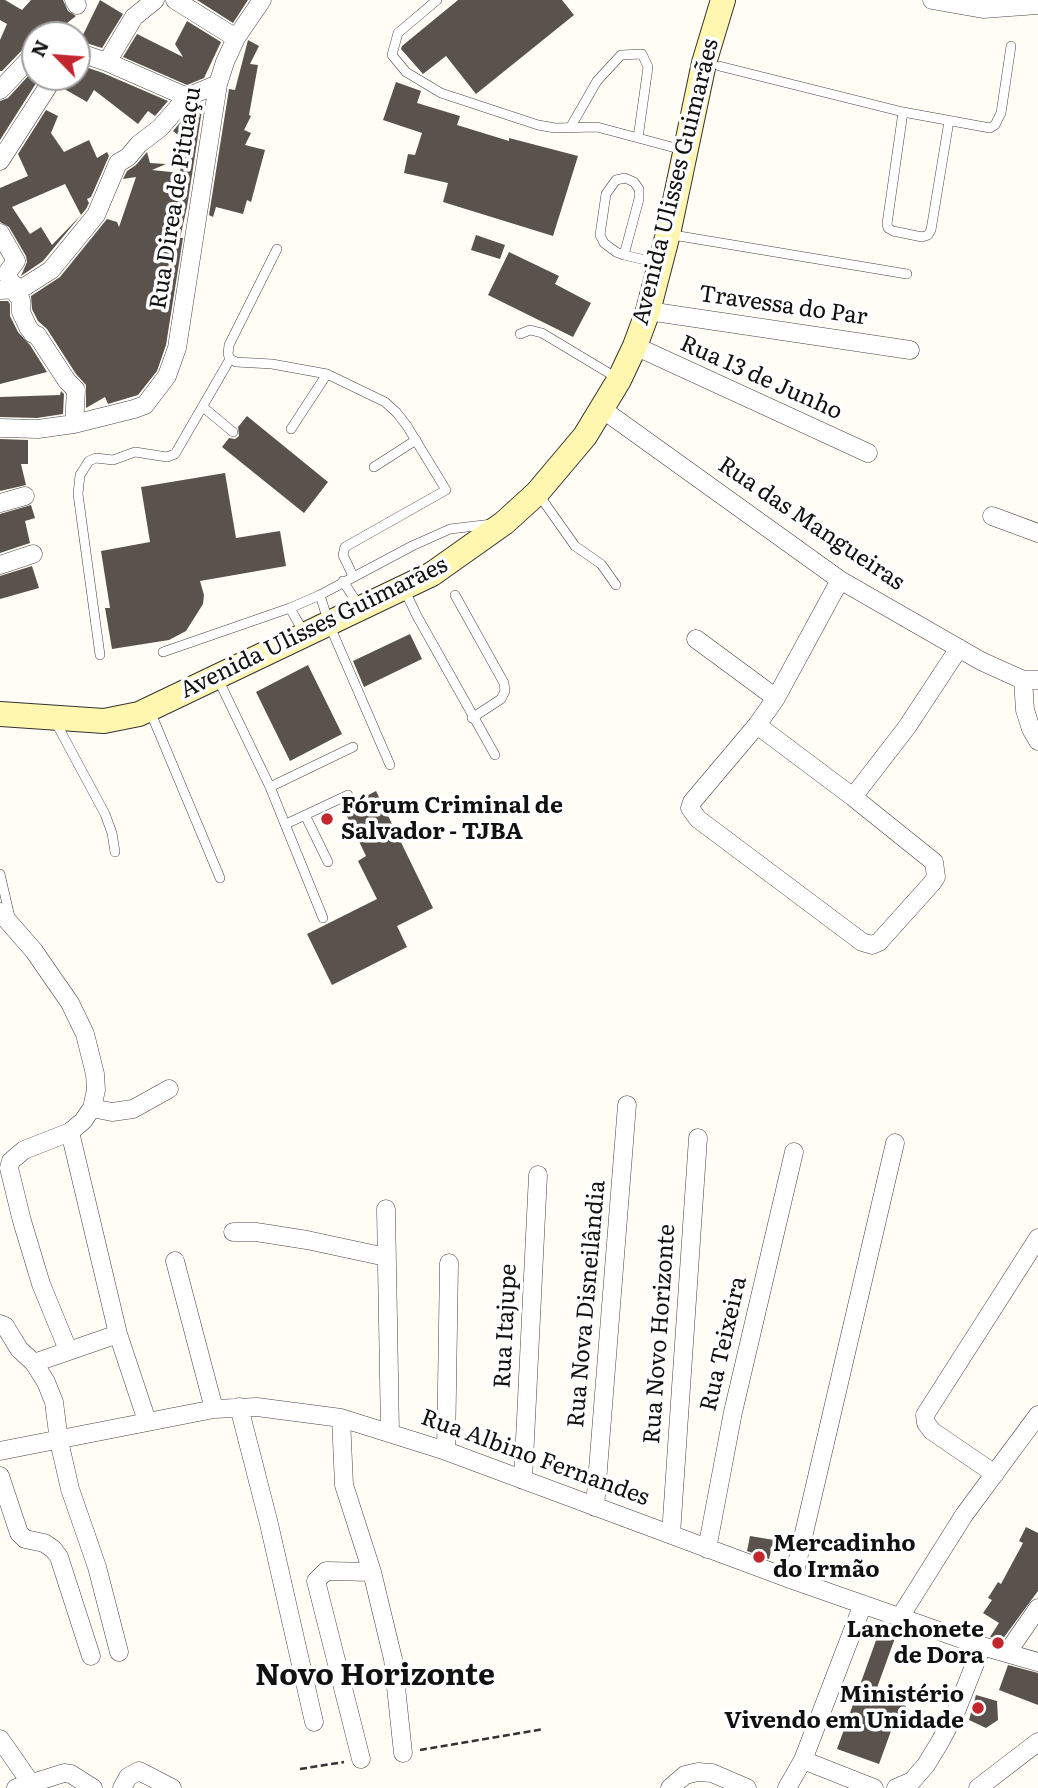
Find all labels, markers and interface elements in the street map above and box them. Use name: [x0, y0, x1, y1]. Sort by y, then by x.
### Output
north arrow: [21, 21, 91, 91]
text: N: [23, 35, 55, 61]
street label: Avenida Ulisses Guimarães: [627, 36, 725, 328]
street label: Rua Direa de Pituaçu: [145, 85, 207, 311]
street label: Travessa do Par: [697, 281, 869, 331]
street label: Rua 13 de Junho: [676, 330, 846, 426]
street label: Rua das Mangueiras: [713, 451, 909, 597]
street label: Avenida Ulisses Guimarães: [176, 551, 452, 705]
place label: Fórum Criminal de Salvador - TJBA: [341, 792, 563, 846]
marker: Fórum Criminal de Salvador - TJBA: [319, 811, 335, 827]
street label: Rua Nova Disneilândia: [562, 1179, 612, 1429]
street label: Rua Novo Horizonte: [639, 1223, 681, 1445]
street label: Rua Itajupe: [489, 1263, 523, 1389]
street label: Rua Teixeira: [695, 1274, 753, 1414]
street label: Rua Albino Fernandes: [417, 1404, 653, 1512]
place label: Mercadinho do Irmão: [773, 1530, 916, 1584]
marker: Mercadinho do Irmão: [751, 1549, 767, 1565]
place label: Lanchonete de Dora: [846, 1616, 984, 1670]
marker: Lanchonete de Dora: [990, 1635, 1006, 1651]
district label: Novo Horizonte: [255, 1658, 495, 1694]
place label: Ministério Vivendo em Unidade: [724, 1681, 964, 1735]
marker: Ministério Vivendo em Unidade: [970, 1700, 986, 1716]

